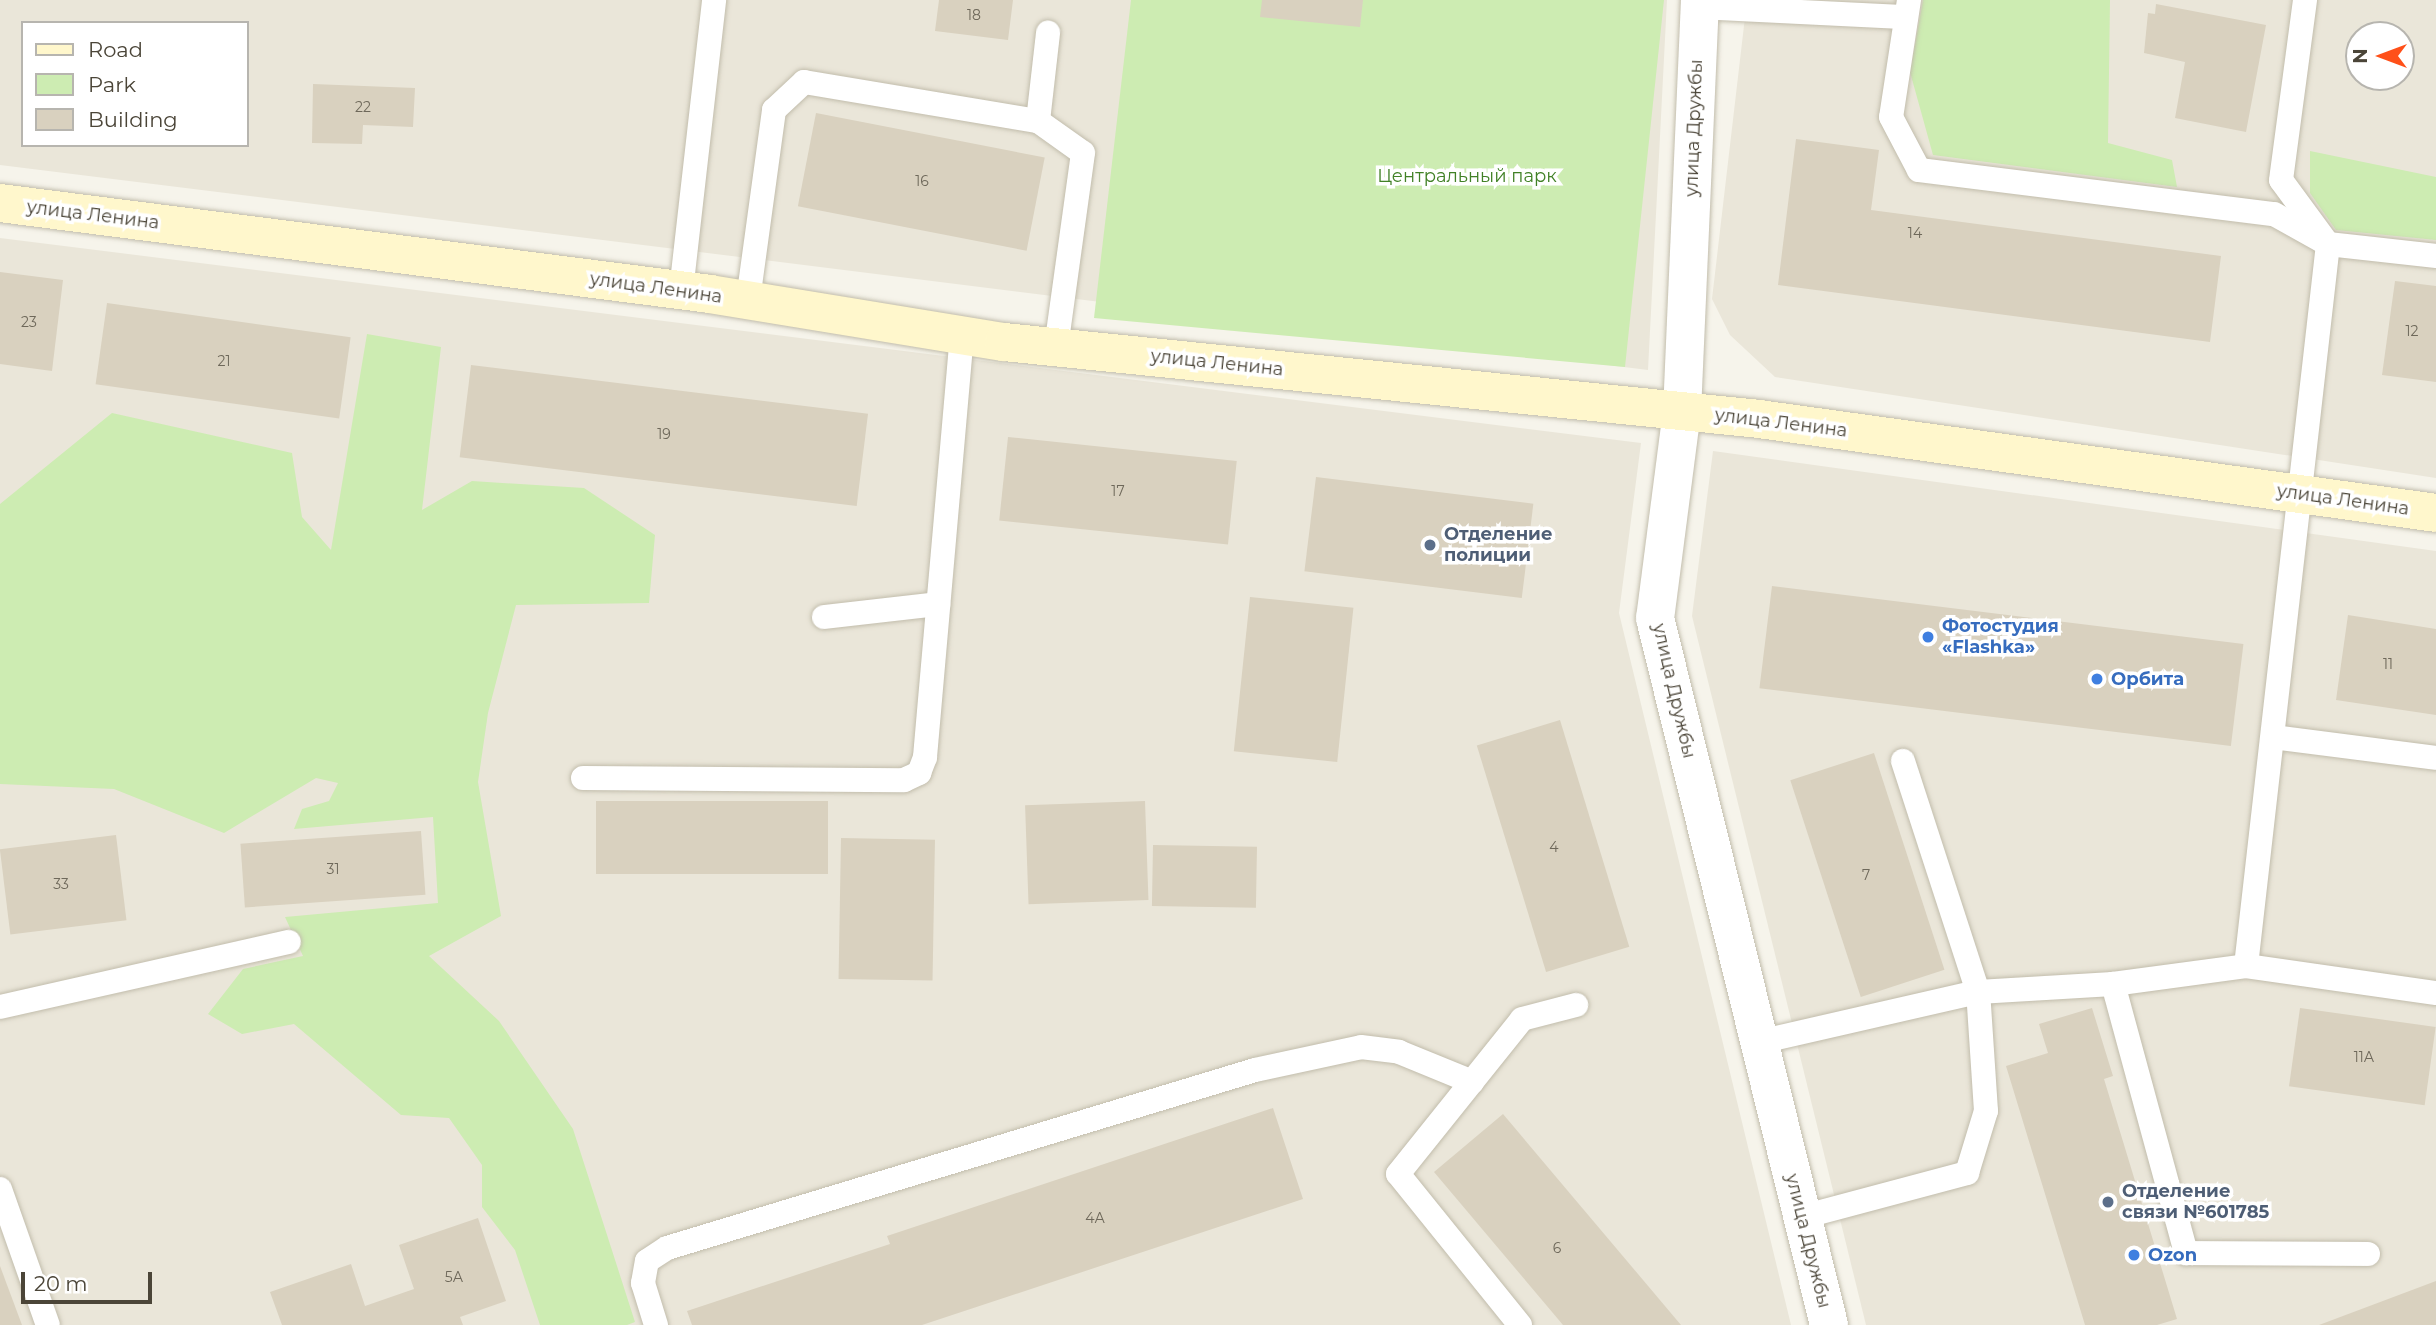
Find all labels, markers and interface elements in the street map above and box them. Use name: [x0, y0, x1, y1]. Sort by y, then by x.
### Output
house number: 18: [967, 7, 981, 23]
legend: [21, 21, 248, 147]
north arrow: [2345, 21, 2415, 91]
text: Road: [88, 37, 143, 62]
text: N: [2349, 48, 2372, 64]
street label: улица Дружбы: [1681, 59, 1707, 197]
text: Park: [88, 72, 136, 97]
house number: 22: [355, 99, 371, 115]
text: Building: [88, 107, 178, 132]
park label: Центральный парк: [1377, 165, 1557, 187]
house number: 16: [915, 173, 929, 189]
street label: улица Ленина: [26, 196, 160, 234]
house number: 14: [1908, 225, 1922, 241]
street label: улица Ленина: [588, 268, 724, 308]
house number: 23: [21, 314, 37, 330]
house number: 12: [2405, 323, 2419, 339]
street label: улица Ленина: [1150, 345, 1284, 381]
house number: 21: [217, 353, 231, 369]
street label: улица Ленина: [1714, 404, 1848, 442]
house number: 19: [657, 426, 671, 442]
street label: улица Ленина: [2275, 480, 2411, 520]
house number: 17: [1111, 483, 1125, 499]
place label: Отделение полиции: [1444, 524, 1552, 566]
marker: Отделение полиции: [1422, 537, 1438, 553]
place label: Фотостудия «Flashka»: [1942, 616, 2059, 658]
street label: улица Дружбы: [1648, 621, 1700, 761]
marker: Фотостудия «Flashka»: [1920, 629, 1936, 645]
house number: 11: [2383, 656, 2393, 672]
place label: Орбита: [2111, 668, 2184, 690]
marker: Орбита: [2089, 671, 2105, 687]
house number: 4: [1549, 839, 1559, 855]
house number: 31: [327, 861, 339, 877]
house number: 7: [1862, 867, 1870, 883]
house number: 33: [53, 876, 69, 892]
house number: 11А: [2354, 1049, 2374, 1065]
street label: улица Дружбы: [1781, 1172, 1835, 1310]
place label: Отделение связи №601785: [2122, 1181, 2269, 1224]
marker: Отделение связи №601785: [2100, 1194, 2116, 1210]
house number: 4А: [1085, 1210, 1105, 1226]
house number: 6: [1553, 1240, 1561, 1256]
place label: Ozon: [2148, 1244, 2197, 1266]
marker: Ozon: [2126, 1247, 2142, 1263]
scale bar: [24, 1258, 156, 1302]
house number: 5А: [445, 1269, 463, 1285]
text: 20 m: [34, 1271, 88, 1296]

